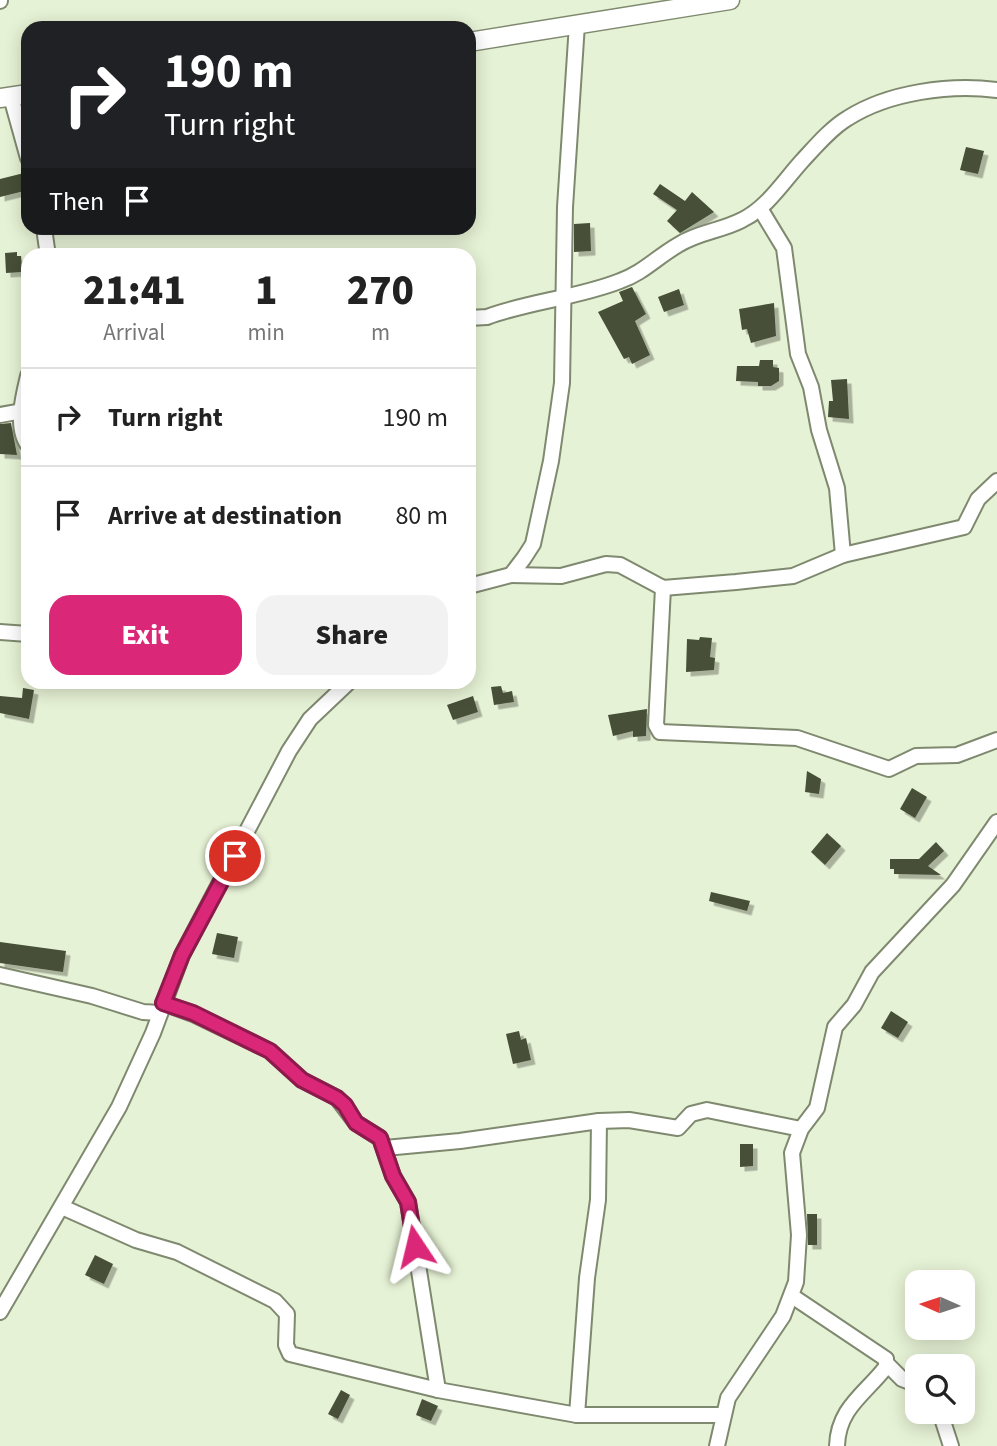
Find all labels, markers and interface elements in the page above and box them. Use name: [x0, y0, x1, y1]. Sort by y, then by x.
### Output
text: 190 m: [164, 37, 293, 107]
icon: right: [49, 49, 140, 140]
text: Turn right: [164, 102, 295, 148]
icon: arrive: [118, 182, 156, 220]
text: Then: [49, 183, 104, 220]
text: 21:41: [83, 261, 186, 321]
text: 1: [255, 261, 277, 321]
text: 270: [347, 261, 414, 321]
text: Arrival: [103, 316, 165, 349]
text: min: [248, 316, 285, 349]
text: m: [371, 316, 390, 349]
icon: right: [49, 398, 87, 436]
text: Turn right: [108, 399, 223, 436]
text: 190 m: [382, 399, 448, 436]
icon: arrive: [49, 496, 87, 534]
text: Arrive at destination: [108, 497, 342, 534]
text: 80 m: [395, 497, 448, 534]
button: Exit: [49, 595, 242, 675]
button: Share: [256, 595, 448, 675]
pin: [205, 826, 265, 886]
icon: arrive: [216, 837, 254, 875]
position arrow: [378, 1209, 452, 1283]
north arrow: [905, 1270, 975, 1340]
map controls: [905, 1270, 975, 1424]
button: search: [905, 1354, 975, 1424]

